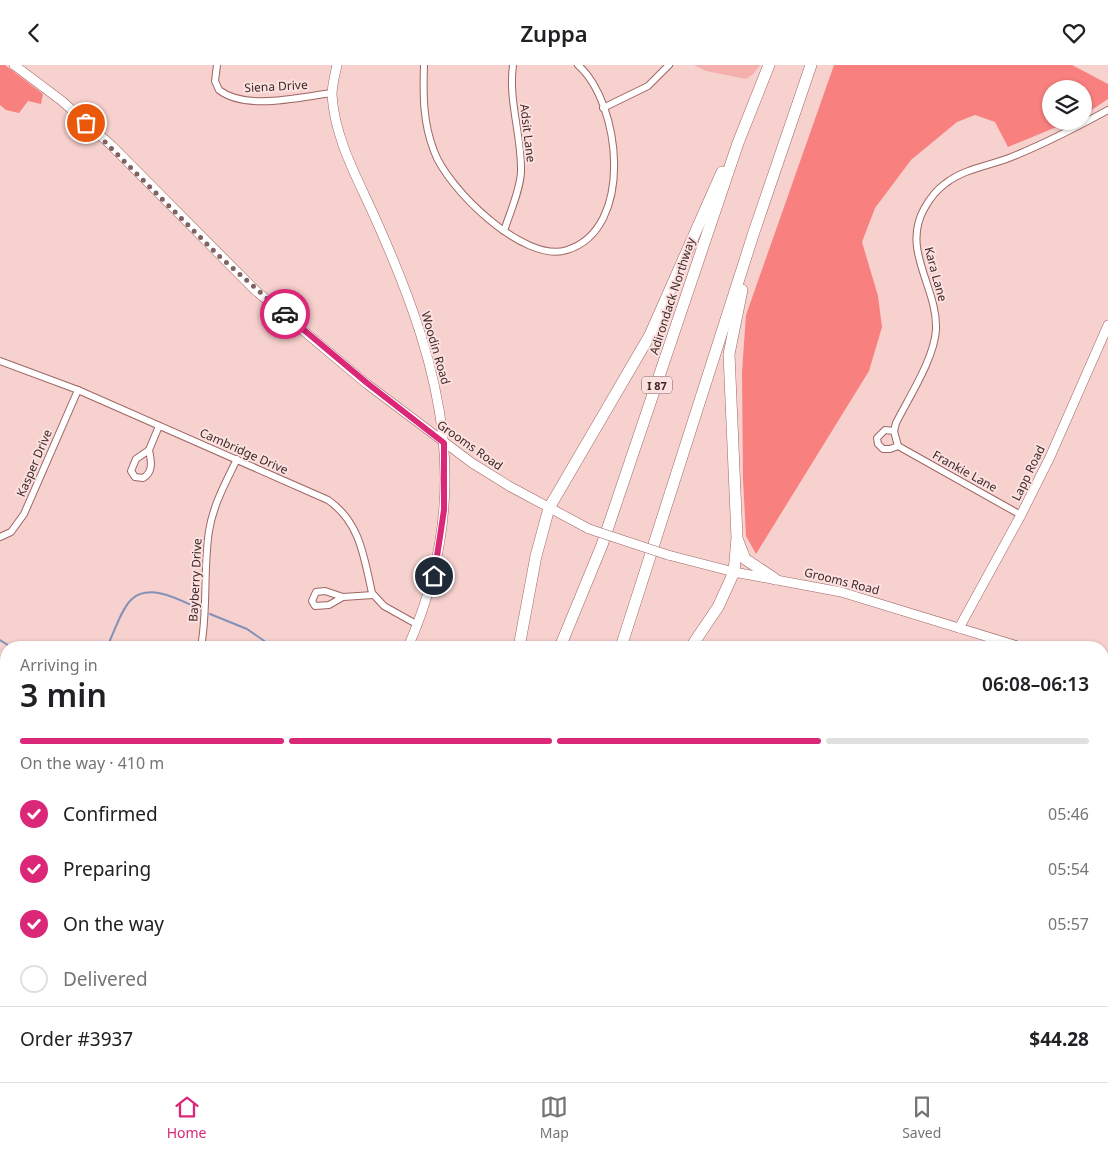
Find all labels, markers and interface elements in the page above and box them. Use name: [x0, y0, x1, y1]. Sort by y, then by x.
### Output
text: Zuppa: [520, 18, 588, 48]
icon: back: [20, 19, 48, 47]
icon: heart: [1060, 19, 1088, 47]
street label: Siena Drive: [244, 76, 308, 96]
map controls: [1042, 80, 1092, 130]
button: layers: [1042, 80, 1092, 130]
pin: [65, 102, 107, 144]
street label: Adsit Lane: [516, 103, 540, 163]
icon: bag: [72, 109, 100, 137]
street label: Adirondack Northway: [645, 234, 699, 357]
street label: Kara Lane: [921, 245, 952, 303]
courier: [260, 289, 310, 339]
icon: car: [271, 300, 299, 328]
street label: Woodin Road: [417, 309, 455, 387]
road number: I 87: [642, 377, 672, 393]
street label: Grooms Road: [434, 416, 506, 474]
street label: Cambridge Drive: [197, 424, 291, 478]
street label: Kasper Drive: [12, 426, 56, 499]
street label: Lapp Road: [1007, 442, 1049, 504]
street label: Frankie Lane: [930, 446, 1001, 496]
street label: Bayberry Drive: [184, 538, 206, 622]
pin: [413, 555, 455, 597]
icon: home: [420, 562, 448, 590]
street label: Grooms Road: [803, 563, 881, 599]
text: Arriving in: [20, 654, 98, 676]
text: 06:08–06:13: [982, 671, 1089, 697]
text: 3 min: [20, 673, 107, 716]
text: On the way · 410 m: [20, 752, 164, 774]
icon: check: [20, 800, 48, 828]
text: Confirmed: [63, 801, 158, 827]
text: 05:46: [1048, 803, 1089, 825]
icon: check: [20, 855, 48, 883]
text: Preparing: [63, 856, 151, 882]
text: 05:54: [1048, 858, 1089, 880]
icon: check: [20, 910, 48, 938]
text: On the way: [63, 911, 164, 937]
text: 05:57: [1048, 913, 1089, 935]
text: Delivered: [63, 966, 148, 992]
text: Order #3937: [20, 1026, 133, 1052]
text: $44.28: [1029, 1026, 1089, 1052]
tab: Home: [167, 1093, 206, 1142]
tab: Map: [540, 1093, 569, 1142]
tab: Saved: [902, 1093, 941, 1142]

